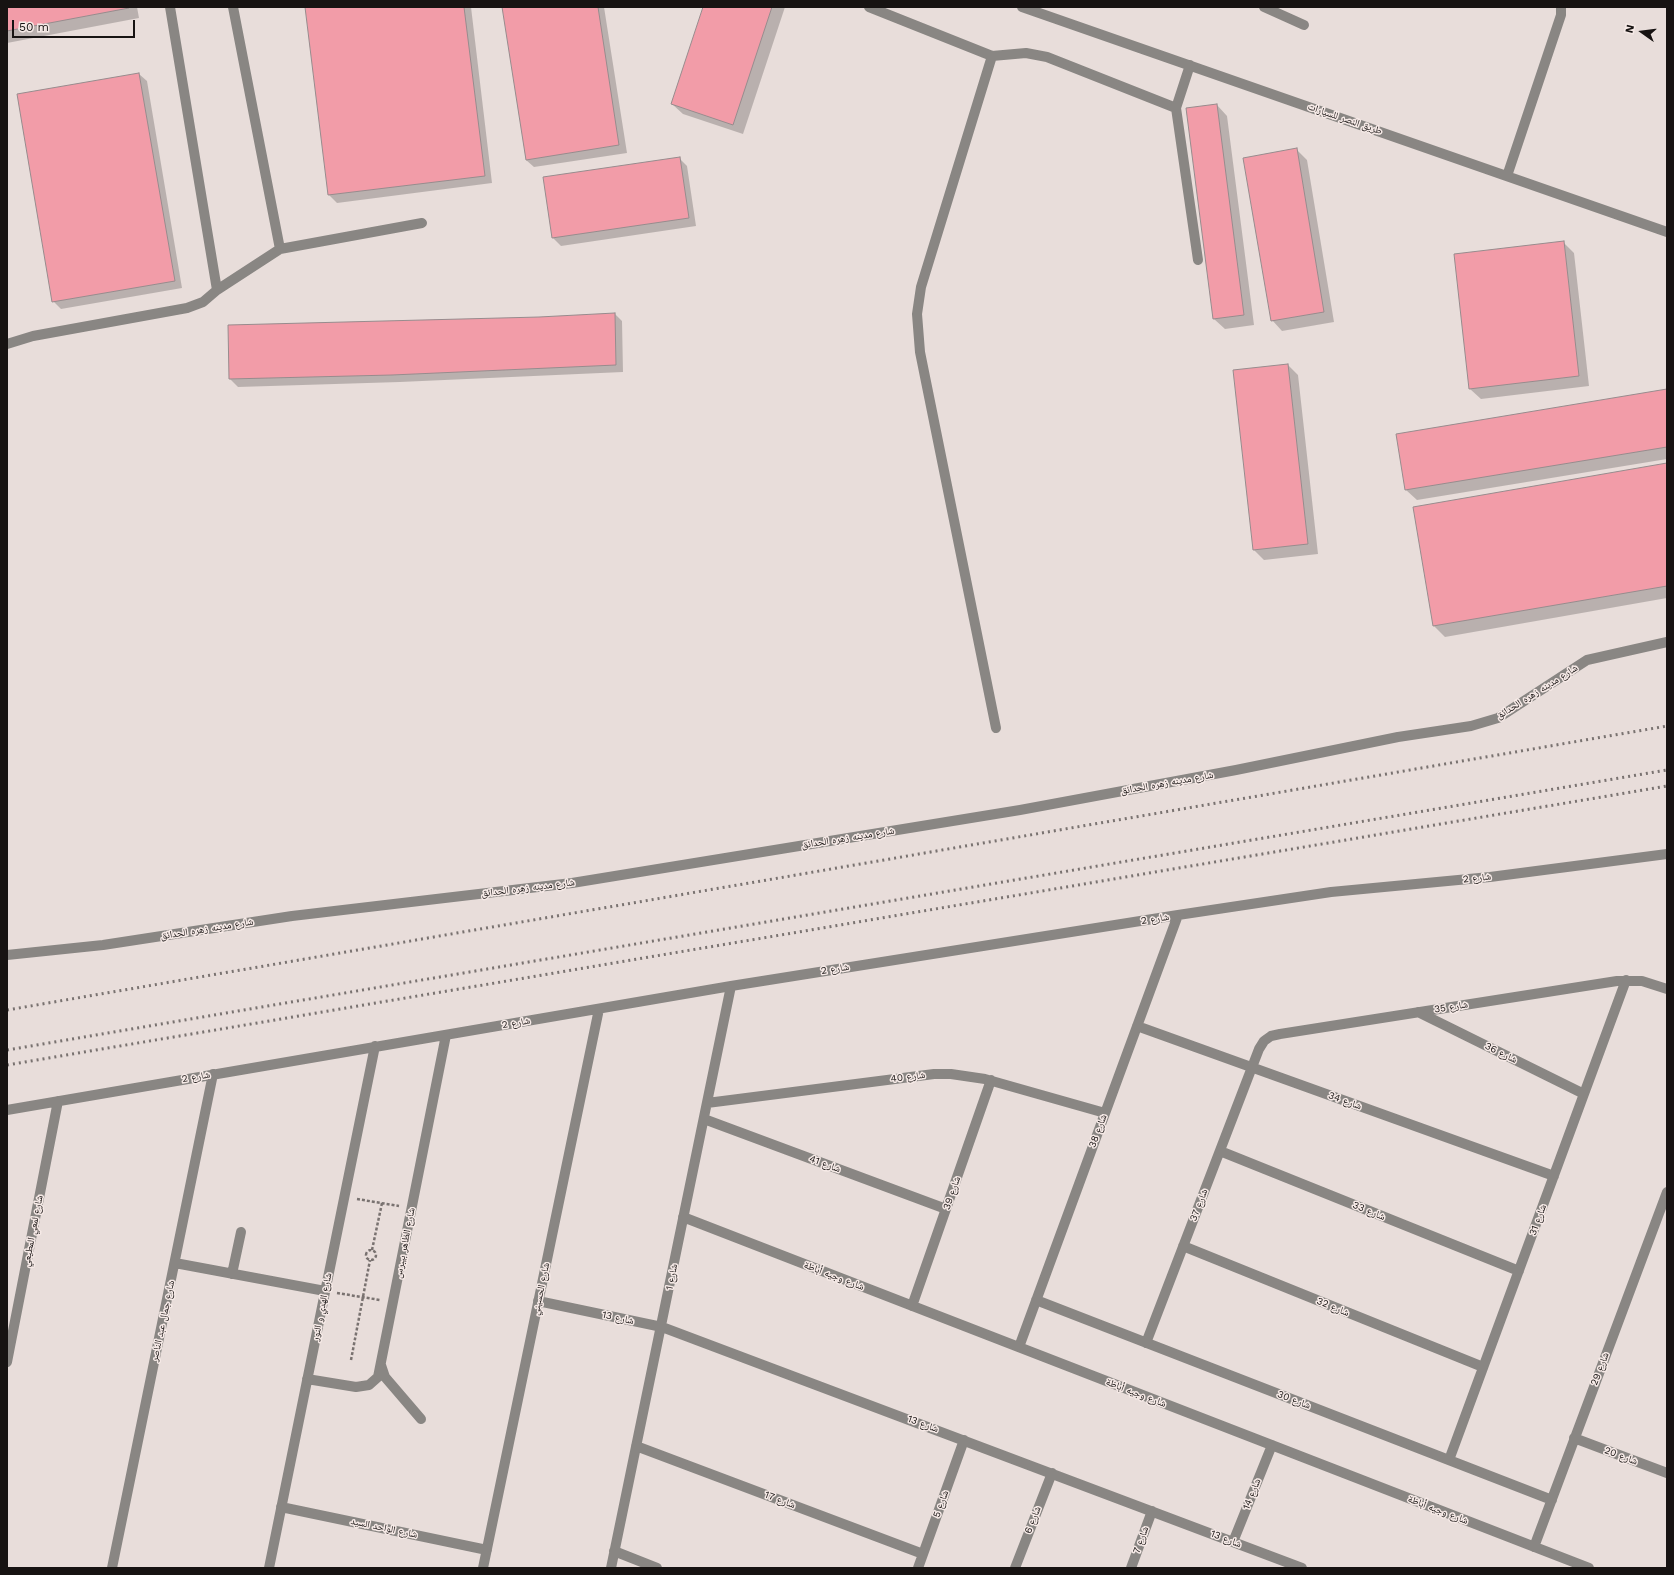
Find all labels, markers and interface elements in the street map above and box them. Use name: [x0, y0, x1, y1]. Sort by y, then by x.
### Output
scale bar: [14, 12, 137, 38]
north arrow: [1622, 12, 1662, 52]
text: 50 m: [19, 20, 49, 34]
text: N: [1623, 23, 1637, 35]
street label: طريق النصر للسيارات: [1306, 101, 1384, 137]
street label: شارع مدينه زهره الحدائق: [1494, 662, 1580, 722]
street label: شارع مدينه زهره الحدائق: [1120, 769, 1214, 797]
street label: شارع مدينه زهره الحدائق: [801, 825, 895, 851]
street label: شارع 2: [1462, 871, 1492, 885]
street label: شارع مدينه زهره الحدائق: [481, 876, 575, 900]
street label: شارع 2: [1140, 911, 1170, 927]
street label: شارع مدينه زهره الحدائق: [160, 916, 254, 942]
street label: شارع 2: [820, 961, 850, 977]
street label: شارع 35: [1433, 998, 1469, 1016]
street label: شارع 2: [501, 1015, 531, 1031]
street label: شارع 36: [1483, 1040, 1519, 1066]
street label: شارع 2: [181, 1069, 211, 1085]
street label: شارع 40: [890, 1069, 926, 1085]
street label: شارع 34: [1327, 1089, 1363, 1113]
street label: شارع 38: [1086, 1113, 1110, 1149]
street label: شارع 41: [808, 1153, 842, 1175]
street label: شارع 39: [941, 1175, 963, 1211]
street label: شارع 37: [1187, 1187, 1211, 1223]
street label: شارع لمعي المطيعي: [20, 1194, 46, 1268]
street label: شارع 33: [1351, 1199, 1387, 1223]
street label: شارع 31: [1527, 1203, 1549, 1237]
street label: شارع الظاهر بيبرس: [392, 1207, 418, 1279]
street label: شارع وجيه أباظة: [802, 1259, 866, 1293]
street label: شارع الحسيني: [530, 1262, 552, 1316]
street label: شارع 1: [664, 1263, 680, 1291]
street label: شارع الهدي و النور: [310, 1272, 334, 1342]
street label: شارع جمال عبد الناصر: [149, 1279, 177, 1363]
street label: شارع 32: [1315, 1295, 1351, 1319]
street label: شارع 13: [601, 1309, 635, 1327]
street label: شارع 29: [1588, 1351, 1612, 1387]
street label: شارع وجيه أباظة: [1104, 1376, 1168, 1410]
street label: شارع 30: [1276, 1388, 1312, 1412]
street label: شارع 13: [906, 1413, 940, 1435]
street label: شارع 20: [1603, 1444, 1639, 1468]
street label: شارع 14: [1240, 1477, 1264, 1511]
street label: شارع 17: [763, 1489, 797, 1511]
street label: شارع 5: [931, 1489, 951, 1519]
street label: شارع وجيه أباظة: [1406, 1493, 1470, 1527]
street label: شارع 6: [1022, 1505, 1044, 1535]
street label: شارع الواحد السيد: [350, 1515, 418, 1541]
street label: شارع 7: [1131, 1525, 1151, 1555]
street label: شارع 13: [1209, 1528, 1243, 1550]

